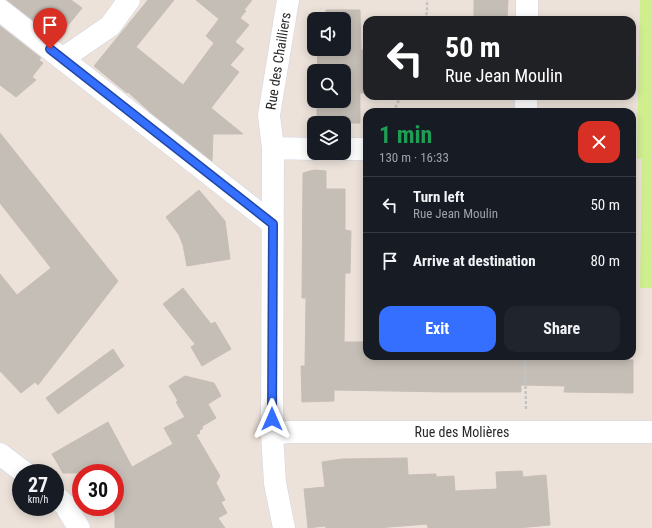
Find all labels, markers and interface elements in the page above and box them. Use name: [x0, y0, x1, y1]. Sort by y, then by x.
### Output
pin: [33, 8, 67, 49]
street label: Rue des Chailliers: [262, 11, 294, 111]
map controls: [307, 12, 351, 160]
button: sound: [307, 12, 351, 56]
icon: arrive: [39, 14, 61, 36]
text: 50 m: [445, 31, 501, 64]
icon: left: [379, 32, 431, 84]
button: search: [307, 64, 351, 108]
text: Rue Jean Moulin: [445, 65, 563, 86]
button: layers: [307, 116, 351, 160]
text: 1 min: [379, 121, 432, 149]
button: close: [578, 121, 620, 163]
text: 130 m · 16:33: [379, 150, 449, 165]
text: Turn left: [413, 188, 464, 206]
icon: left: [379, 194, 401, 216]
text: 50 m: [590, 196, 620, 214]
text: Rue Jean Moulin: [413, 206, 498, 221]
icon: arrive: [379, 250, 401, 272]
text: Arrive at destination: [413, 252, 536, 270]
text: 80 m: [590, 252, 620, 270]
button: Exit: [379, 306, 496, 352]
button: Share: [504, 306, 620, 352]
position arrow: [251, 398, 293, 440]
street label: Rue des Molières: [415, 424, 509, 440]
speed limit sign: 30: [72, 464, 124, 516]
text: 27: [28, 473, 48, 497]
text: km/h: [28, 494, 48, 505]

